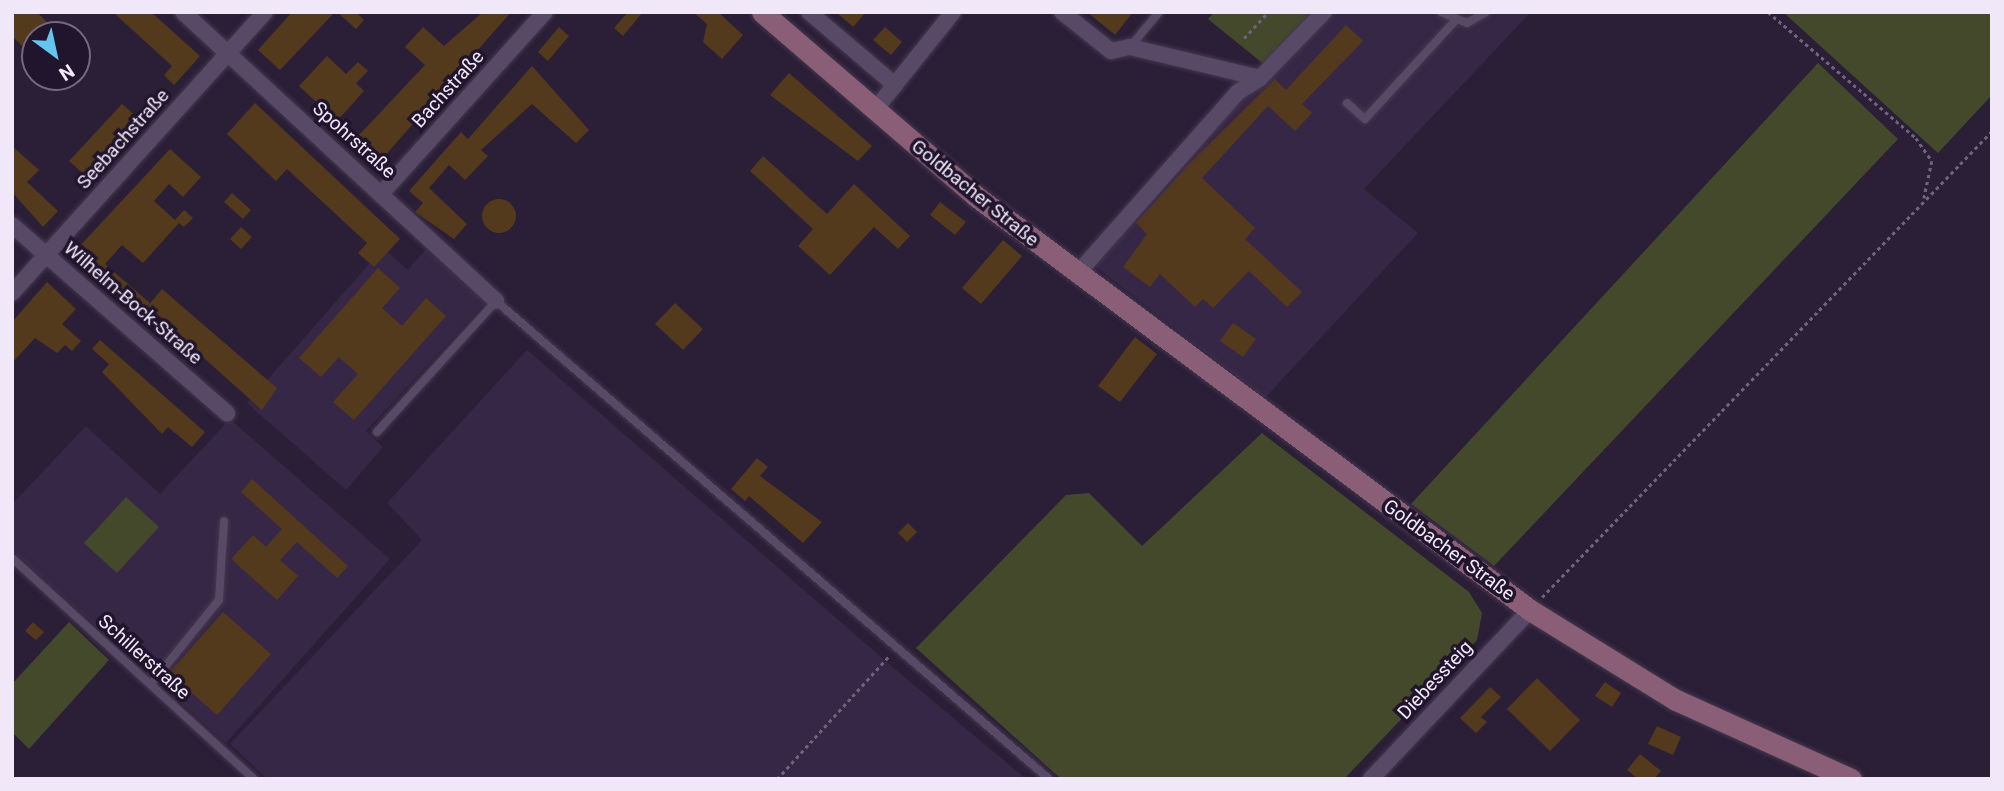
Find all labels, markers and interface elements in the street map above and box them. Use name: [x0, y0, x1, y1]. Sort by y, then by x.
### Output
north arrow: [21, 21, 91, 91]
street label: Bachstraße: [407, 46, 489, 132]
text: N: [55, 59, 79, 86]
street label: Seebachstraße: [72, 84, 174, 194]
street label: Spohrstraße: [308, 97, 400, 183]
street label: Goldbacher Straße: [907, 135, 1043, 251]
street label: Wilhelm-Bock-Straße: [59, 237, 207, 369]
street label: Goldbacher Straße: [1379, 495, 1519, 605]
street label: Schillerstraße: [93, 610, 195, 704]
street label: Diebessteig: [1393, 636, 1477, 724]

